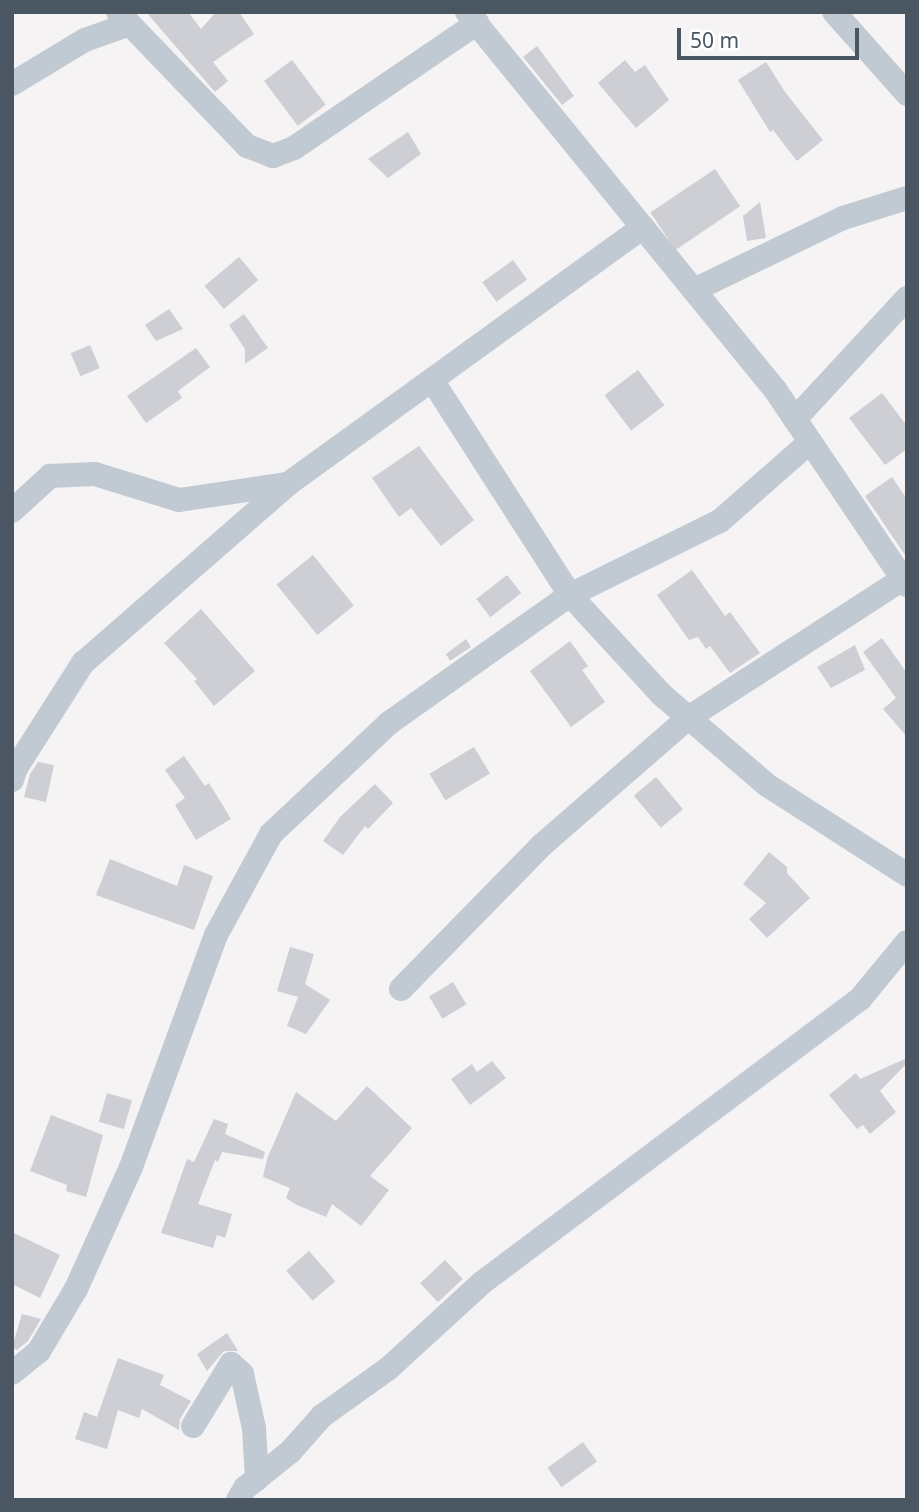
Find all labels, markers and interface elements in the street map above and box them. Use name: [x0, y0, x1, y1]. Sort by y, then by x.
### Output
scale bar: [681, 14, 863, 58]
text: 50 m: [690, 26, 739, 54]

